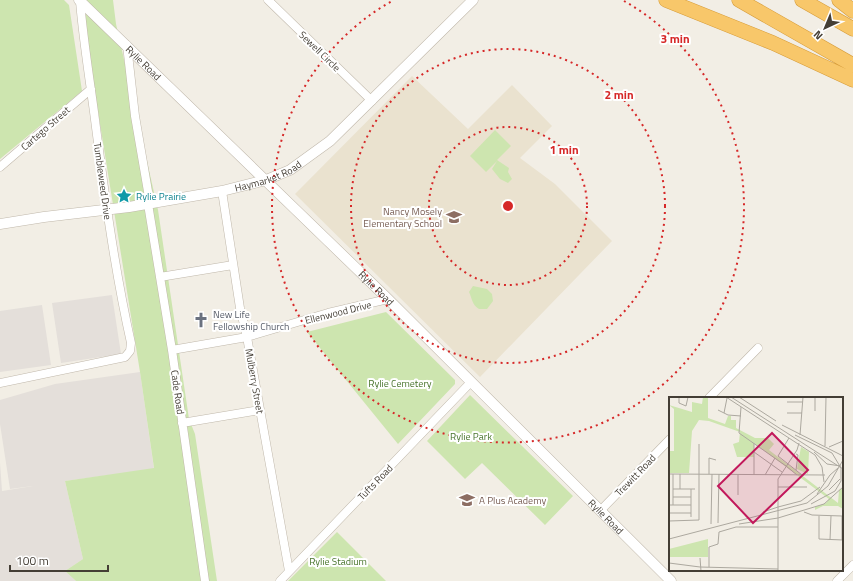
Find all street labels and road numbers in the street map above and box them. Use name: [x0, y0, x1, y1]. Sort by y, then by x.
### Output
street label: Sewell Circle: [296, 28, 344, 75]
street label: Rylie Road: [122, 42, 165, 84]
street label: Cartego Street: [17, 102, 74, 154]
street label: Tumbleweed Drive: [90, 142, 115, 221]
street label: Haymarket Road: [233, 157, 305, 196]
street label: Rylie Road: [355, 267, 397, 309]
street label: Ellenwood Drive: [303, 297, 373, 328]
street label: Mulberry Street: [241, 347, 268, 415]
street label: Cade Road: [167, 369, 188, 415]
street label: Trewitt Road: [611, 451, 659, 500]
street label: Tufts Road: [354, 461, 396, 504]
street label: Rylie Road: [585, 496, 627, 538]

